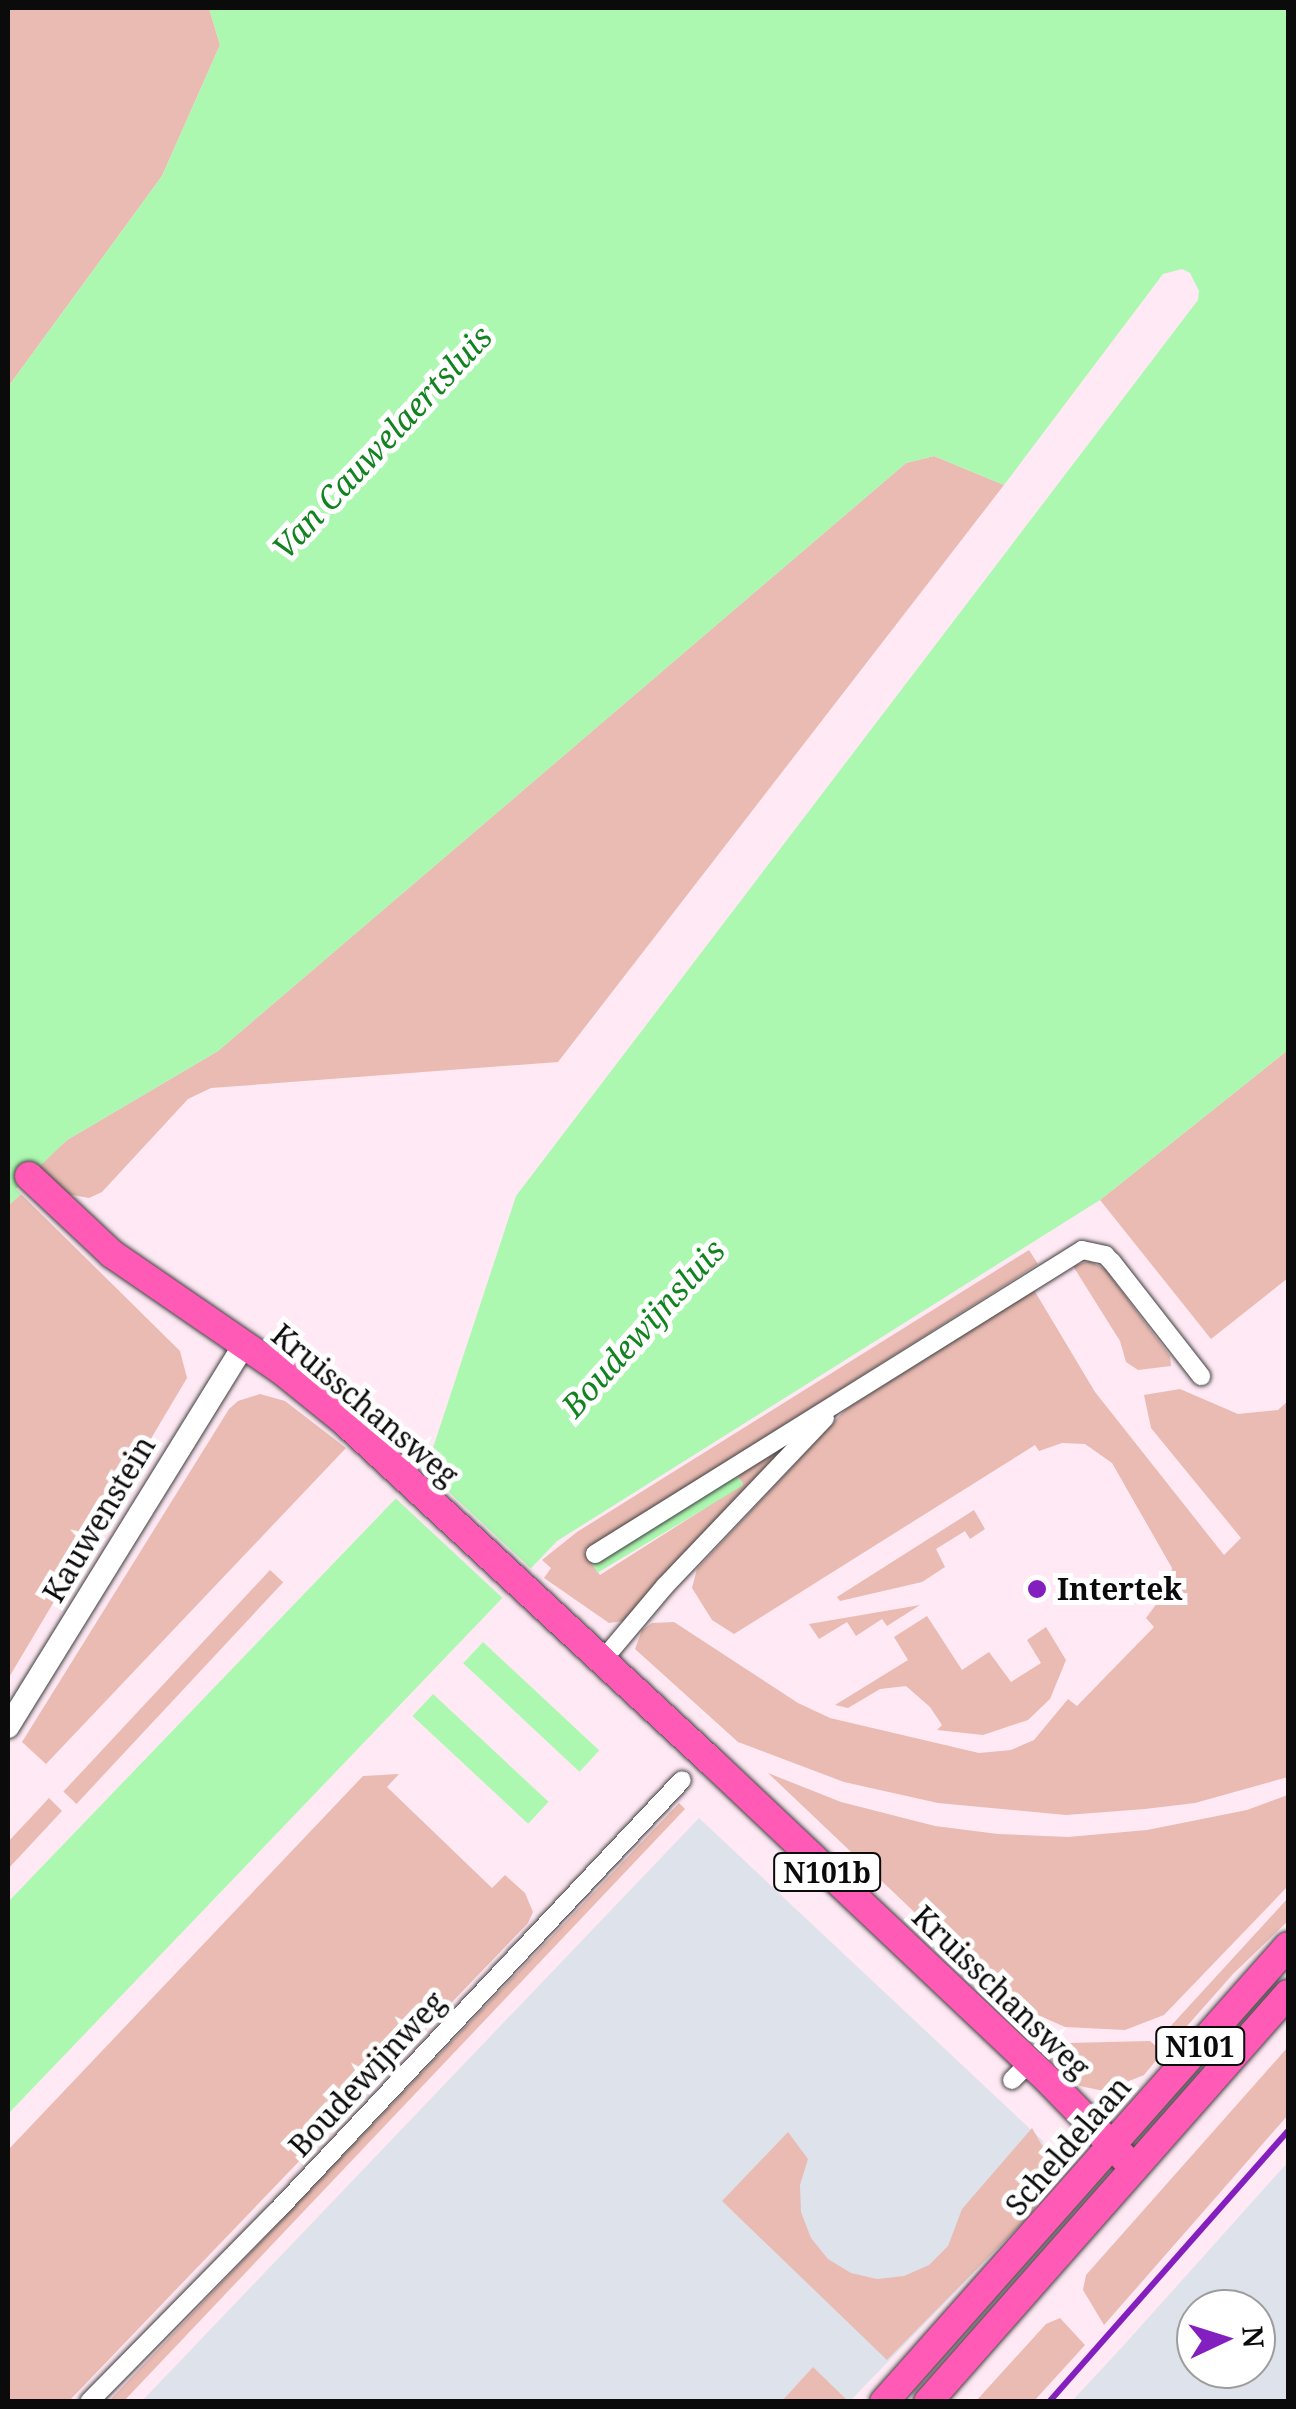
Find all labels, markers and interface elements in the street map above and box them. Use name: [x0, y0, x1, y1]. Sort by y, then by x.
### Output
water label: Van Cauwelaertsluis: [264, 318, 500, 566]
water label: Boudewijnsluis: [553, 1231, 733, 1425]
street label: Kruisschansweg: [264, 1316, 466, 1494]
street label: Kauwenstein: [35, 1429, 163, 1609]
place label: Intertek: [1057, 1571, 1182, 1607]
marker: Intertek: [1026, 1578, 1048, 1600]
road number: N101b: [772, 1849, 882, 1895]
street label: Kruisschansweg: [905, 1898, 1097, 2086]
street label: Boudewijnweg: [281, 1984, 453, 2164]
road number: N101: [1155, 2023, 1245, 2069]
street label: Scheldelaan: [998, 2069, 1138, 2223]
north arrow: [1176, 2289, 1276, 2389]
text: N: [1234, 2325, 1274, 2349]

